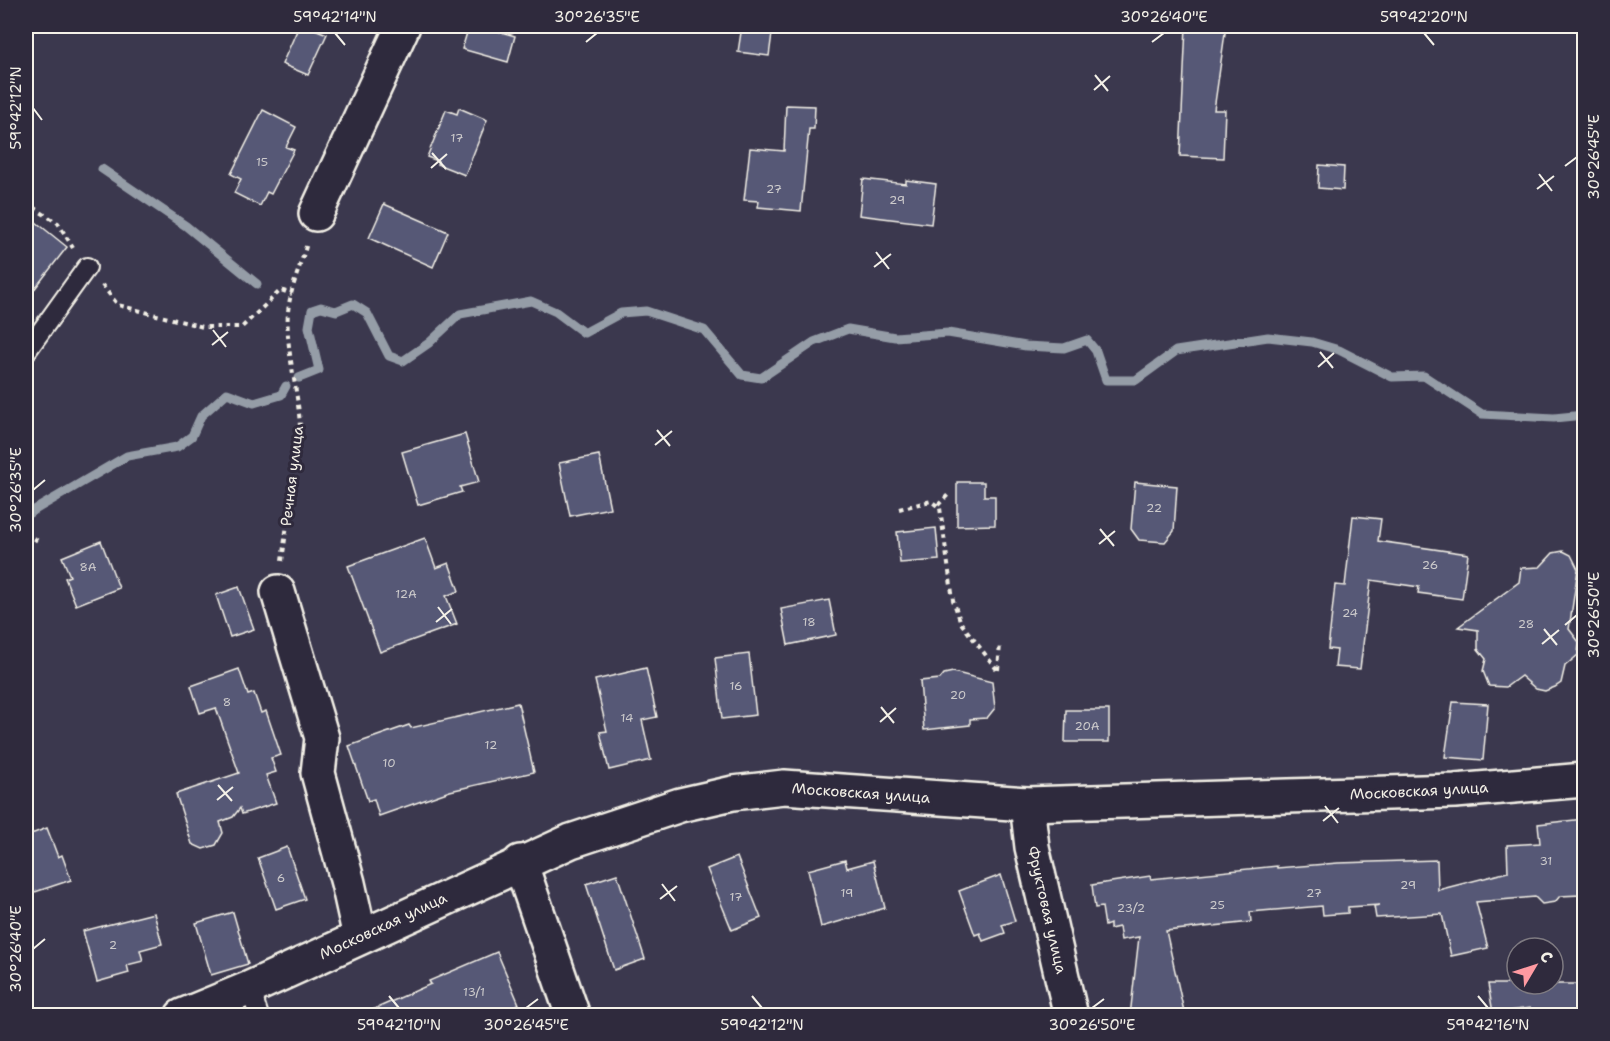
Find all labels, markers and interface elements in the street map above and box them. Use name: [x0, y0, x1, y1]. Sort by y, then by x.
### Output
text: 59°42'14"N: [293, 7, 377, 27]
text: 30°26'35"E: [554, 7, 640, 27]
text: 30°26'40"E: [1120, 7, 1208, 27]
text: 59°42'20"N: [1380, 7, 1468, 27]
text: 59°42'12"N: [6, 66, 26, 150]
text: 30°26'45"E: [1584, 114, 1604, 200]
house number: 17: [451, 130, 463, 146]
house number: 15: [256, 154, 268, 170]
house number: 27: [766, 181, 782, 197]
house number: 29: [889, 192, 905, 208]
street label: Речная улица: [276, 424, 308, 527]
text: 30°26'35"E: [6, 447, 26, 533]
house number: 22: [1146, 500, 1162, 516]
house number: 26: [1422, 557, 1438, 573]
house number: 8А: [79, 559, 97, 575]
text: 30°26'50"E: [1584, 572, 1604, 658]
house number: 12А: [395, 586, 417, 602]
house number: 24: [1342, 605, 1358, 621]
house number: 18: [802, 614, 816, 630]
house number: 28: [1518, 616, 1534, 632]
house number: 16: [729, 678, 743, 694]
house number: 20: [950, 687, 966, 703]
house number: 8: [223, 694, 231, 710]
house number: 14: [621, 710, 633, 726]
house number: 20А: [1074, 718, 1100, 734]
house number: 12: [485, 737, 497, 753]
house number: 10: [382, 755, 396, 771]
street label: Московская улица: [1349, 777, 1489, 805]
street label: Московская улица: [791, 778, 931, 808]
street label: Фруктовая улица: [1023, 844, 1072, 976]
house number: 31: [1540, 853, 1552, 869]
house number: 6: [277, 870, 285, 886]
house number: 29: [1400, 877, 1416, 893]
house number: 19: [841, 885, 853, 901]
house number: 27: [1306, 885, 1322, 901]
street label: Московская улица: [316, 887, 451, 964]
house number: 17: [730, 889, 742, 905]
house number: 25: [1209, 897, 1225, 913]
house number: 23/2: [1117, 900, 1145, 916]
text: 30°26'40"E: [6, 905, 26, 993]
north arrow: [1505, 936, 1565, 996]
house number: 2: [109, 937, 117, 953]
text: С: [1535, 946, 1558, 967]
house number: 13/1: [463, 984, 485, 1000]
text: 59°42'10"N: [357, 1015, 441, 1035]
text: 30°26'45"E: [483, 1015, 569, 1035]
text: 59°42'12"N: [720, 1015, 804, 1035]
text: 30°26'50"E: [1049, 1015, 1135, 1035]
text: 59°42'16"N: [1446, 1015, 1530, 1035]

